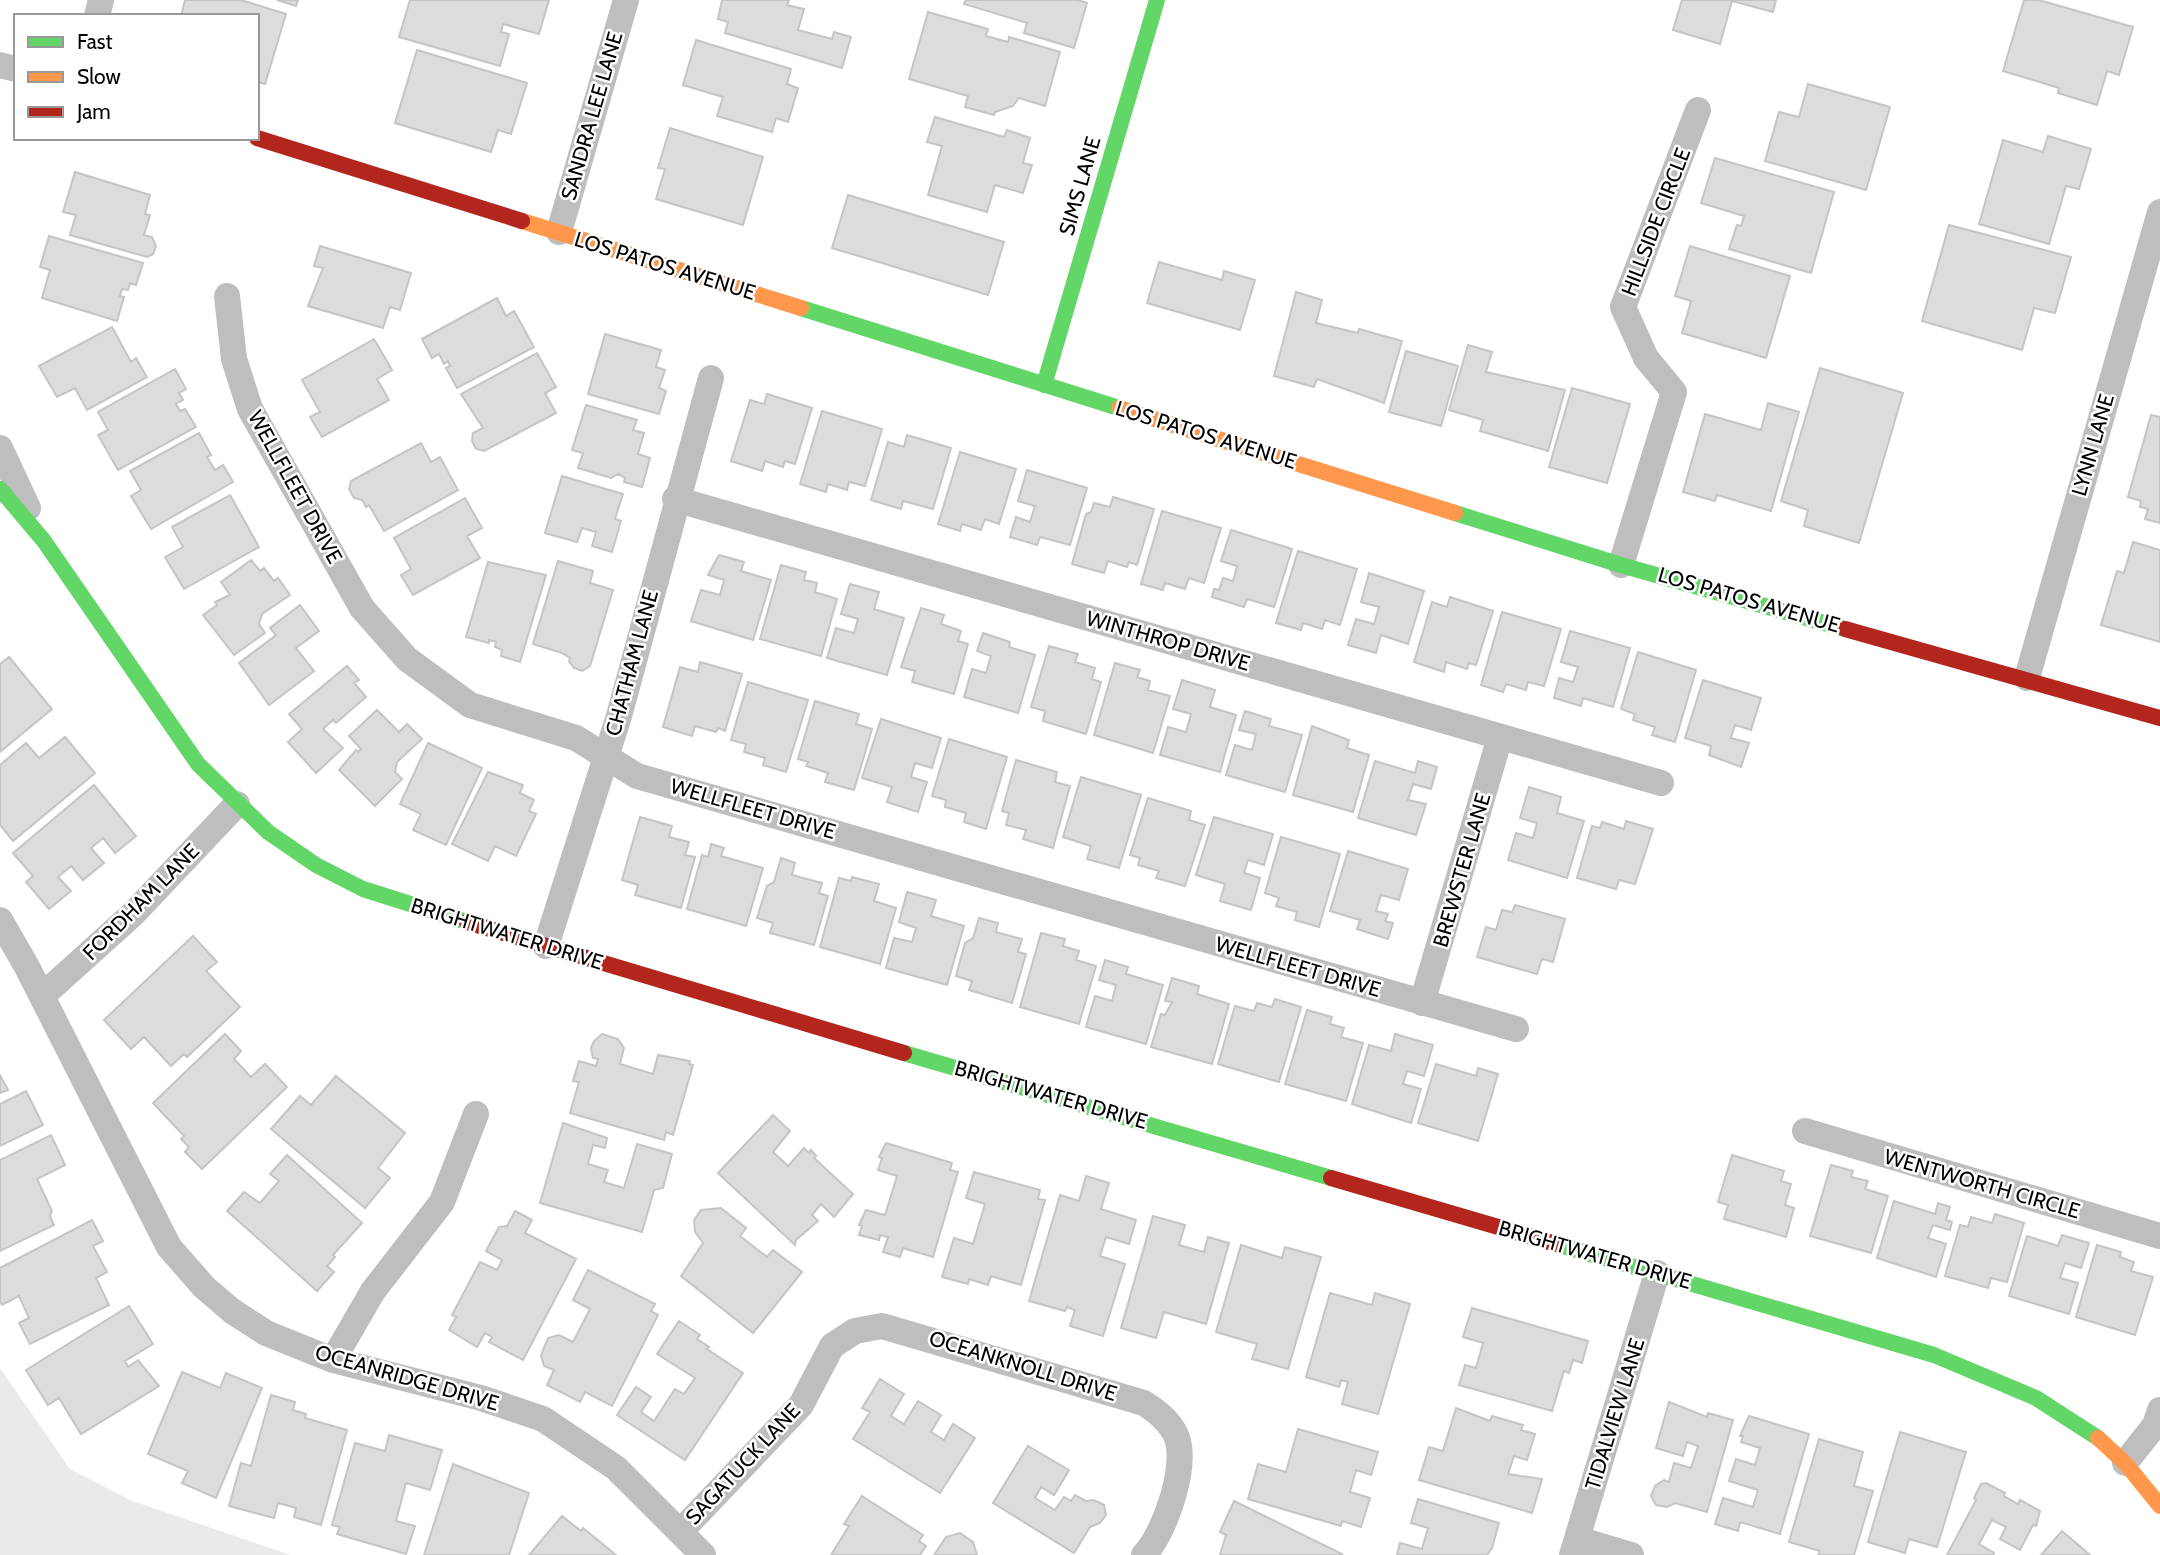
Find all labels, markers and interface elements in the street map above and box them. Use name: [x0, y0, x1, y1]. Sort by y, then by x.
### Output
legend: [14, 14, 259, 140]
text: Fast: [77, 29, 113, 54]
street label: SANDRA LEE LANE: [556, 29, 628, 203]
text: Slow: [77, 64, 121, 89]
text: Jam: [76, 99, 111, 124]
street label: SIMS LANE: [1054, 134, 1106, 238]
street label: HILLSIDE CIRCLE: [1616, 144, 1695, 299]
street label: LOS PATOS AVENUE: [572, 226, 759, 305]
street label: LYNN LANE: [2066, 391, 2119, 499]
street label: LOS PATOS AVENUE: [1113, 395, 1300, 474]
street label: WELLFLEET DRIVE: [243, 406, 348, 568]
street label: LOS PATOS AVENUE: [1655, 562, 1843, 637]
street label: CHATHAM LANE: [600, 587, 663, 739]
street label: WINTHROP DRIVE: [1083, 605, 1253, 676]
street label: WELLFLEET DRIVE: [668, 773, 839, 844]
street label: BREWSTER LANE: [1428, 790, 1495, 950]
street label: FORDHAM LANE: [77, 838, 204, 965]
street label: BRIGHTWATER DRIVE: [408, 892, 606, 975]
street label: WELLFLEET DRIVE: [1213, 931, 1384, 1002]
street label: BRIGHTWATER DRIVE: [952, 1055, 1150, 1134]
street label: WENTWORTH CIRCLE: [1881, 1144, 2083, 1223]
street label: BRIGHTWATER DRIVE: [1496, 1215, 1694, 1294]
street label: OCEANKNOLL DRIVE: [926, 1325, 1120, 1406]
street label: TIDALVIEW LANE: [1580, 1335, 1649, 1493]
street label: OCEANRIDGE DRIVE: [312, 1339, 502, 1416]
street label: SAGATUCK LANE: [680, 1398, 805, 1529]

